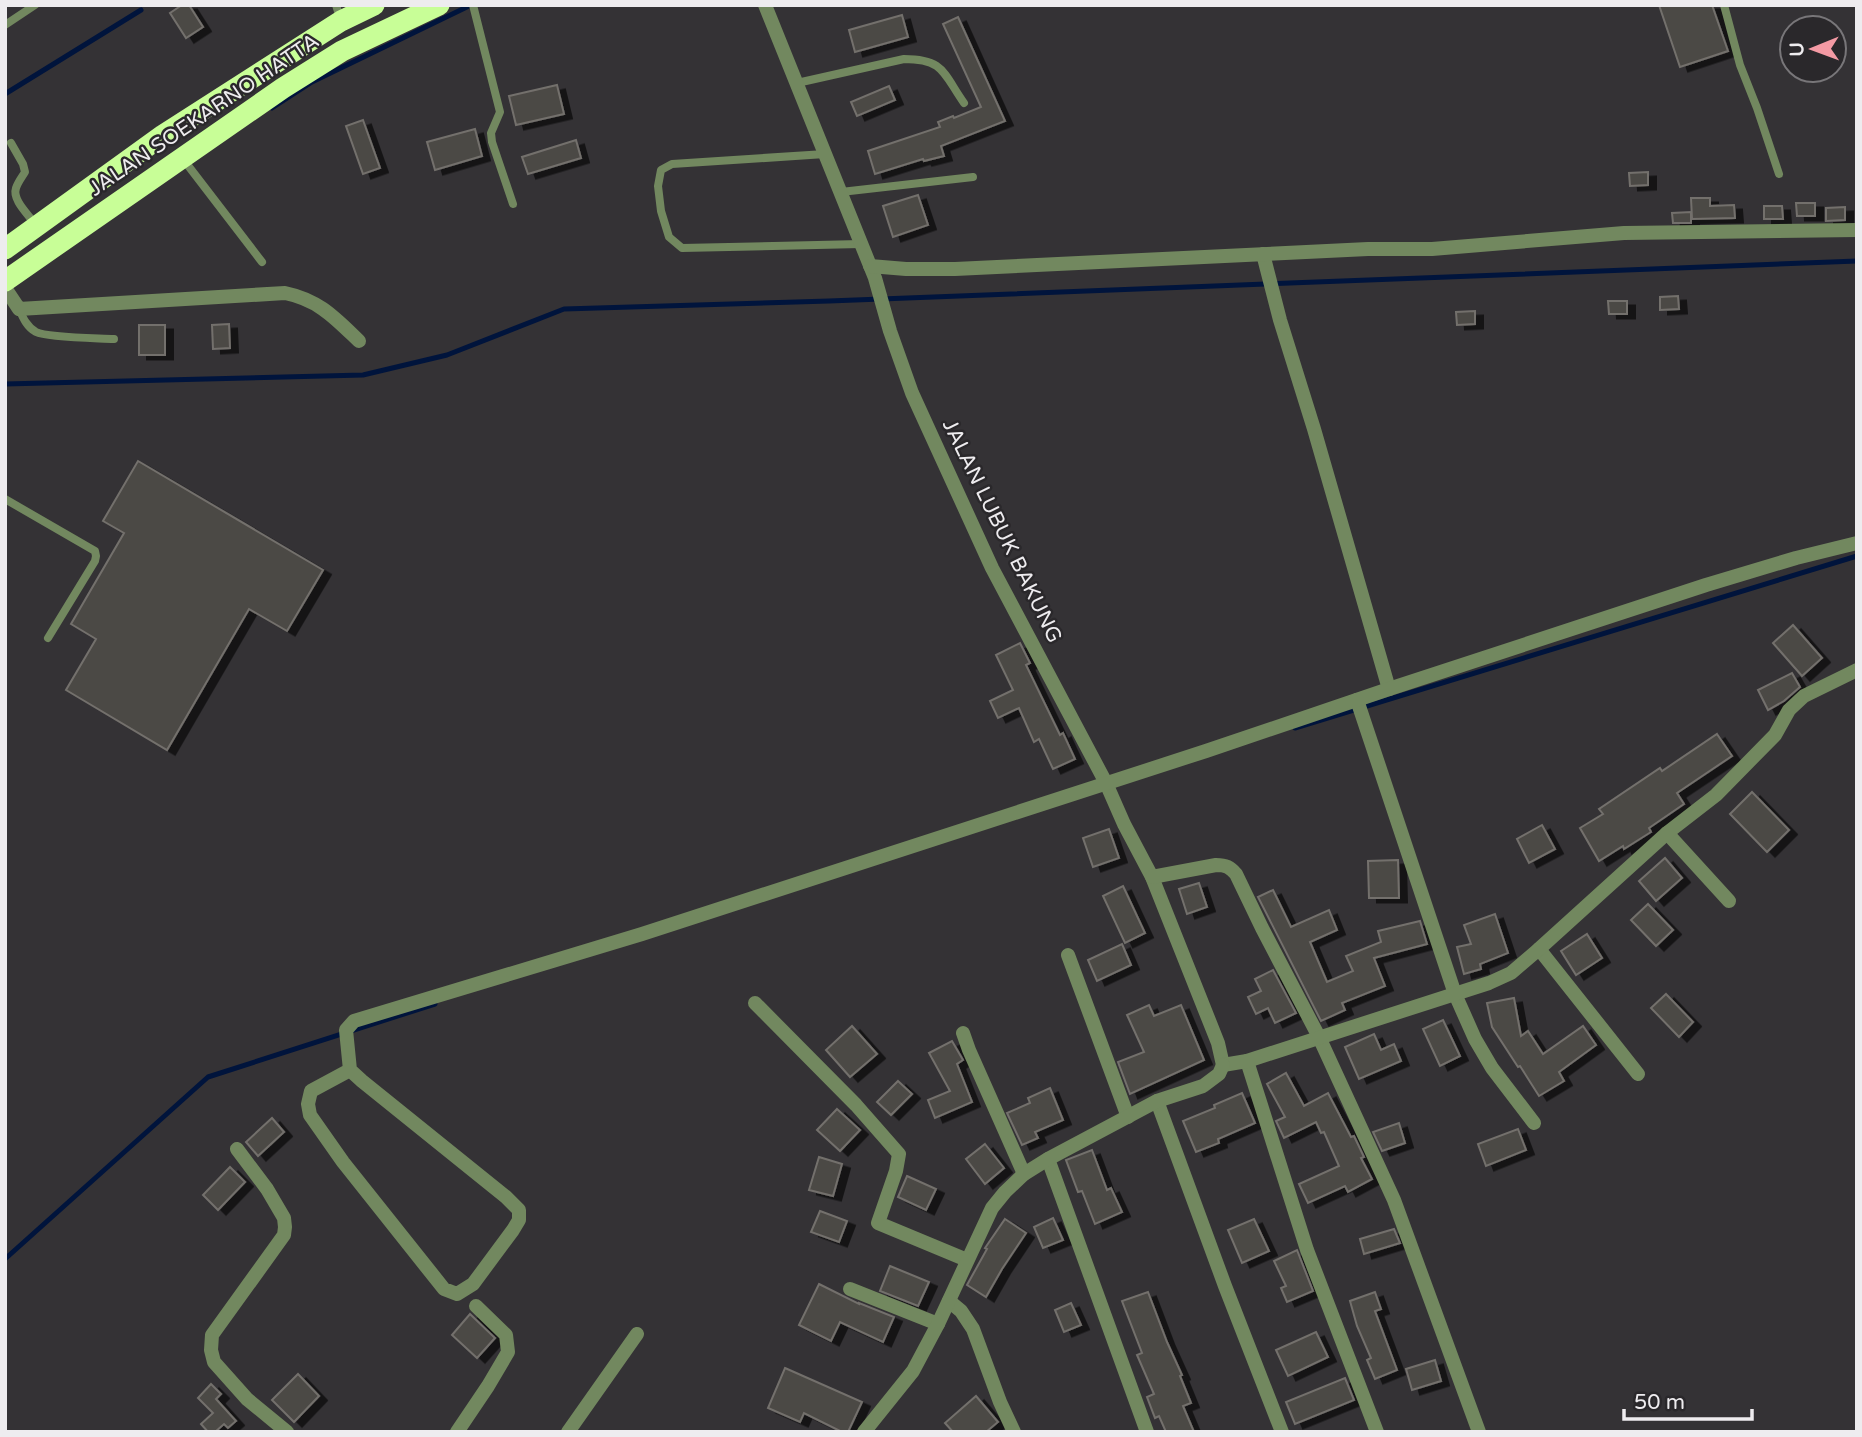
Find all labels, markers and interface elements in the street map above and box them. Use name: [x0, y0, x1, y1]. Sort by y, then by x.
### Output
north arrow: [1778, 14, 1848, 84]
street label: JALAN SOEKARNO HATTA: [84, 28, 324, 202]
text: U: [1786, 42, 1808, 57]
street label: JALAN LUBUK BAKUNG: [937, 415, 1067, 647]
scale bar: [1624, 1378, 1752, 1422]
text: 50 m: [1634, 1390, 1685, 1415]

